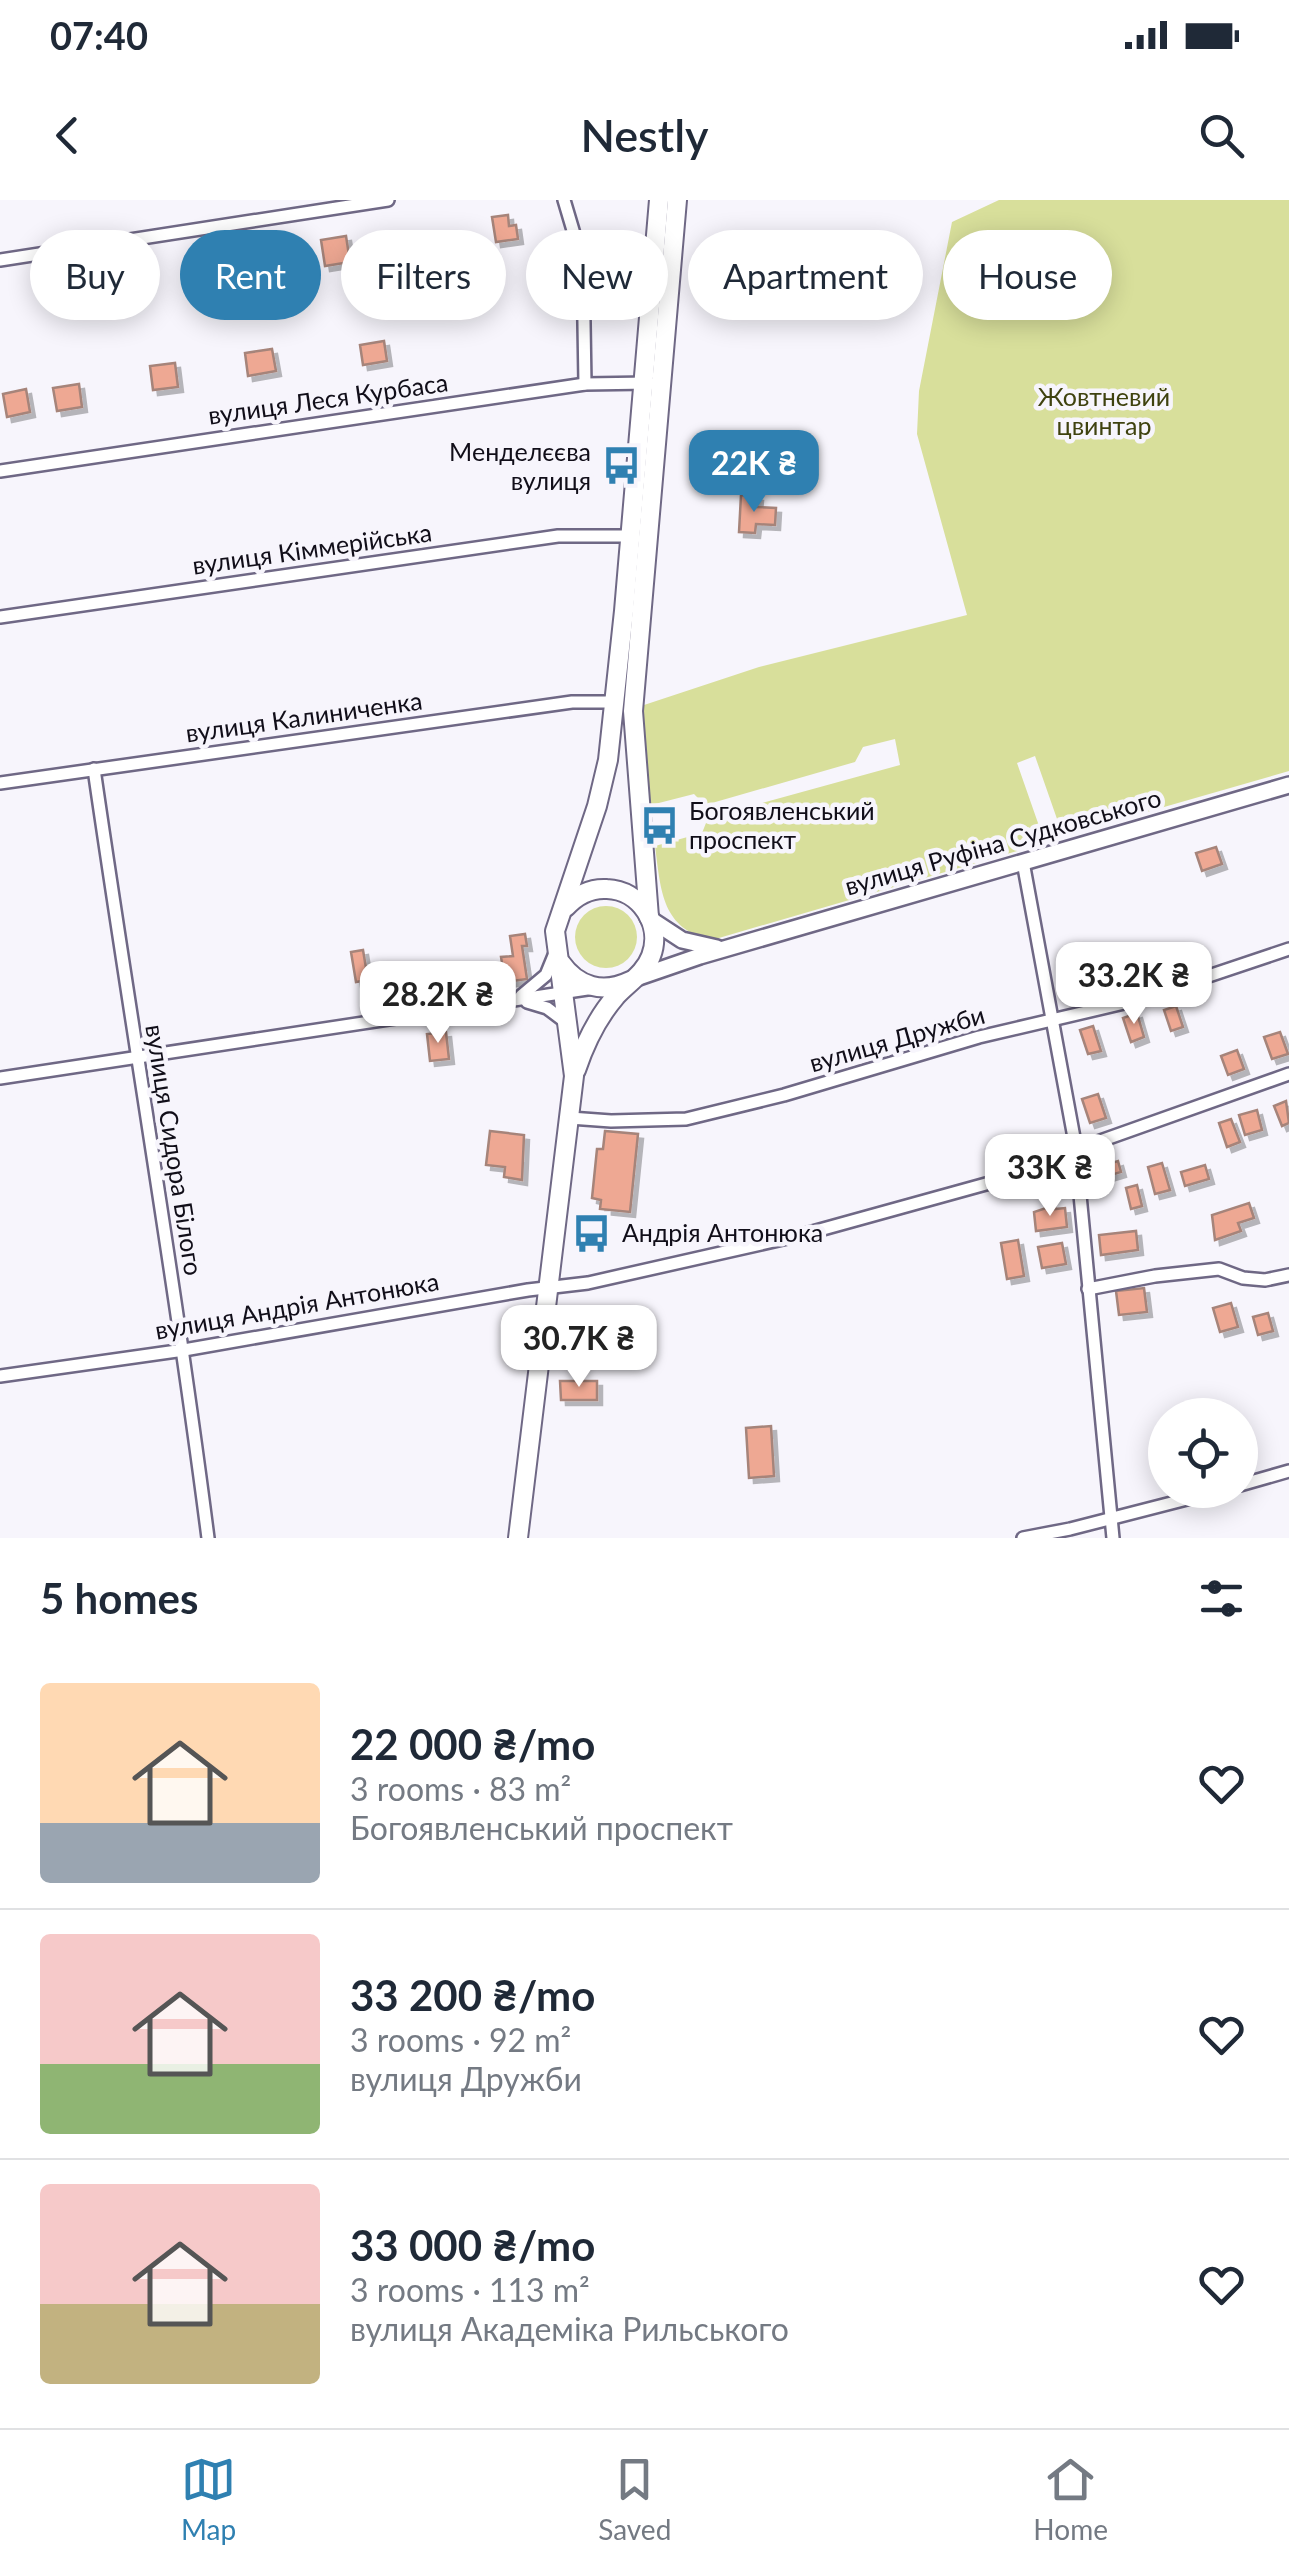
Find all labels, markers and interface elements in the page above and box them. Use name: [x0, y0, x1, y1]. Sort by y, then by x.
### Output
text: 07:40: [50, 12, 148, 58]
icon: back: [40, 108, 95, 163]
text: Nestly: [580, 108, 709, 162]
icon: search: [1194, 108, 1249, 163]
chip: Buy: [30, 230, 160, 320]
chip: Rent: [180, 230, 321, 320]
chip: Filters: [341, 230, 506, 320]
chip: New: [526, 230, 668, 320]
chip: Apartment: [688, 230, 923, 320]
chip: House: [943, 230, 1112, 320]
street label: вулиця Леся Курбаса: [206, 366, 450, 430]
park label: Жовтневий цвинтар: [1038, 381, 1170, 440]
pin: 22K ₴: [684, 430, 824, 515]
place label: Менделєєва вулиця: [449, 436, 591, 495]
text: 22K ₴: [711, 443, 797, 482]
bus stop icon: Менделєєва вулиця: [600, 445, 642, 487]
street label: вулиця Кіммерійська: [190, 516, 434, 580]
street label: вулиця Калиниченка: [184, 685, 424, 747]
street label: вулиця Руфіна Судковського: [841, 781, 1164, 901]
place label: Богоявленський проспект: [689, 795, 875, 854]
bus stop icon: Богоявленський проспект: [638, 804, 680, 846]
pin: 33.2K ₴: [1042, 942, 1226, 1027]
text: 33.2K ₴: [1078, 955, 1190, 994]
pin: 28.2K ₴: [346, 961, 530, 1046]
text: 28.2K ₴: [382, 974, 494, 1013]
street label: вулиця Дружби: [806, 999, 988, 1077]
street label: вулиця Сидора Білого: [140, 1022, 210, 1278]
pin: 33K ₴: [980, 1134, 1120, 1219]
text: 33K ₴: [1007, 1147, 1093, 1186]
bus stop icon: Андрія Антонюка: [571, 1212, 613, 1254]
place label: Андрія Антонюка: [622, 1217, 823, 1247]
street label: вулиця Андрія Антонюка: [152, 1265, 441, 1345]
pin: 30.7K ₴: [487, 1305, 671, 1390]
text: 30.7K ₴: [523, 1318, 635, 1357]
map controls: [1148, 1398, 1258, 1508]
button: locate: [1148, 1398, 1258, 1508]
icon: filters: [1194, 1571, 1249, 1626]
text: 5 homes: [40, 1573, 198, 1623]
text: 22 000 ₴/mo: [350, 1719, 595, 1769]
icon: home: [120, 1723, 240, 1843]
icon: heart: [1194, 1756, 1249, 1811]
text: 3 rooms · 83 m²: [350, 1769, 571, 1808]
text: Богоявленський проспект: [350, 1808, 733, 1847]
text: 33 200 ₴/mo: [350, 1970, 595, 2020]
icon: home: [120, 1974, 240, 2094]
icon: heart: [1194, 2007, 1249, 2062]
text: 3 rooms · 92 m²: [350, 2020, 571, 2059]
text: вулиця Дружби: [350, 2059, 582, 2098]
text: 33 000 ₴/mo: [350, 2220, 595, 2270]
icon: home: [120, 2224, 240, 2344]
icon: heart: [1194, 2257, 1249, 2312]
text: 3 rooms · 113 m²: [350, 2270, 590, 2309]
text: вулиця Академіка Рильського: [350, 2309, 789, 2348]
tab: Map: [181, 2452, 236, 2546]
tab: Saved: [598, 2452, 671, 2546]
tab: Home: [1033, 2452, 1108, 2546]

